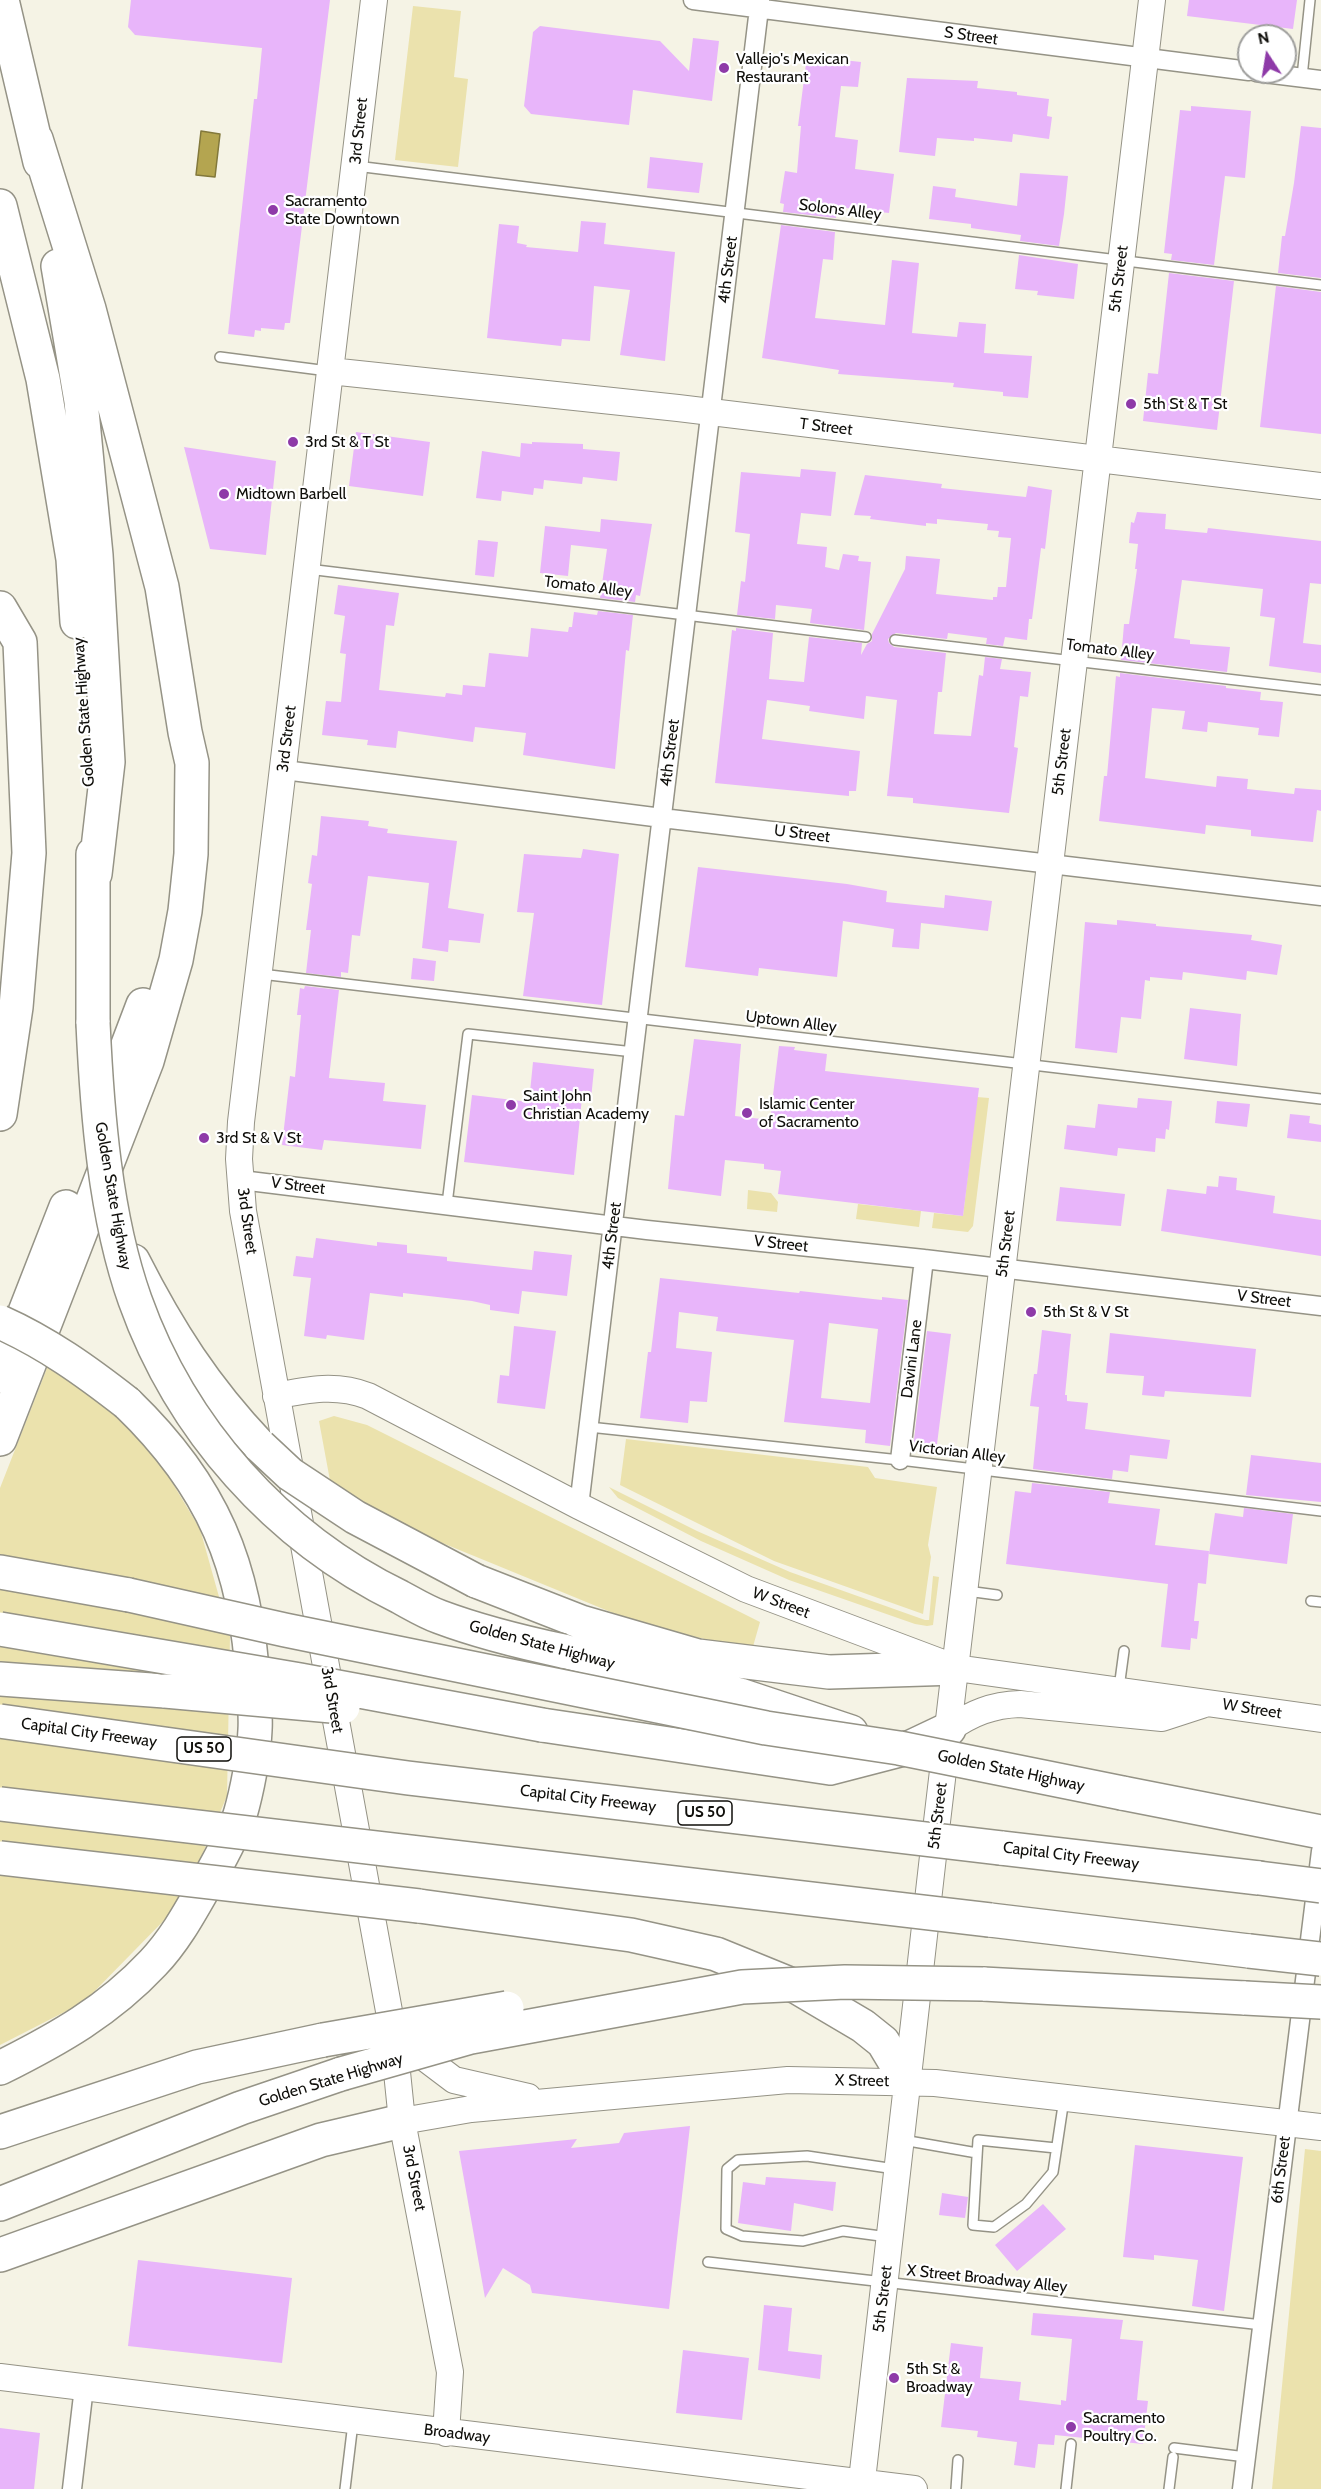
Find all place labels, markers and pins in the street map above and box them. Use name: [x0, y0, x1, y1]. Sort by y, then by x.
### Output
place label: Vallejo's Mexican Restaurant: [736, 49, 849, 87]
marker: Vallejo's Mexican Restaurant: [717, 61, 731, 75]
place label: Sacramento State Downtown: [285, 191, 399, 229]
marker: Sacramento State Downtown: [266, 203, 280, 217]
place label: 5th St & T St: [1143, 394, 1227, 414]
marker: 5th St & T St: [1124, 397, 1138, 411]
place label: 3rd St & T St: [305, 432, 389, 452]
marker: 3rd St & T St: [286, 435, 300, 449]
place label: Midtown Barbell: [236, 484, 346, 504]
marker: Midtown Barbell: [217, 487, 231, 501]
place label: Saint John Christian Academy: [523, 1086, 649, 1124]
place label: Islamic Center of Sacramento: [759, 1094, 859, 1132]
marker: Saint John Christian Academy: [504, 1098, 518, 1112]
marker: Islamic Center of Sacramento: [740, 1106, 754, 1120]
place label: 3rd St & V St: [216, 1128, 301, 1148]
marker: 3rd St & V St: [197, 1131, 211, 1145]
place label: 5th St & V St: [1043, 1302, 1129, 1322]
marker: 5th St & V St: [1024, 1305, 1038, 1319]
place label: 5th St & Broadway: [906, 2359, 973, 2397]
marker: 5th St & Broadway: [887, 2371, 901, 2385]
place label: Sacramento Poultry Co.: [1083, 2408, 1165, 2446]
marker: Sacramento Poultry Co.: [1064, 2420, 1078, 2434]

